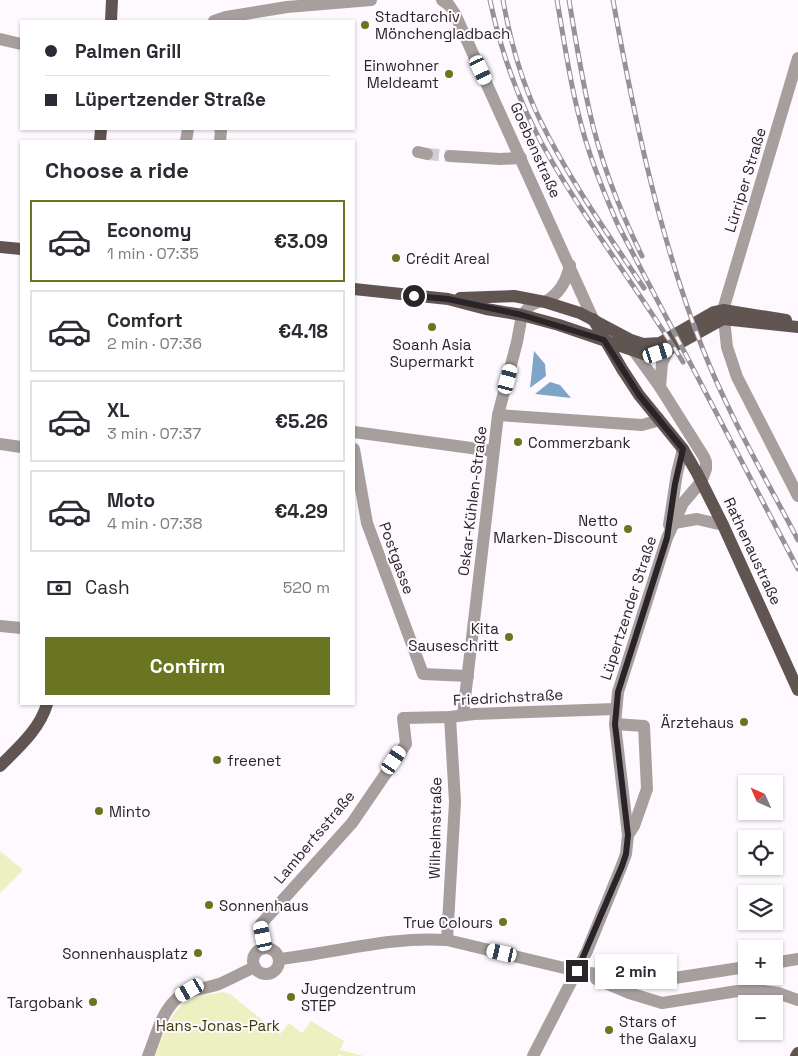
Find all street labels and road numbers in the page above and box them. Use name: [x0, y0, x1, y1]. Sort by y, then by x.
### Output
street label: Goebenstraße: [506, 99, 566, 201]
street label: Lürriper Straße: [720, 125, 770, 235]
street label: Oskar-Kühlen-Straße: [453, 425, 491, 577]
street label: Rathenaustraße: [720, 494, 786, 608]
street label: Postgasse: [375, 519, 419, 597]
street label: Lüpertzender Straße: [596, 533, 660, 682]
street label: Friedrichstraße: [452, 685, 564, 709]
street label: Wilhelmstraße: [425, 777, 445, 879]
street label: Lambertsstraße: [270, 787, 359, 887]

